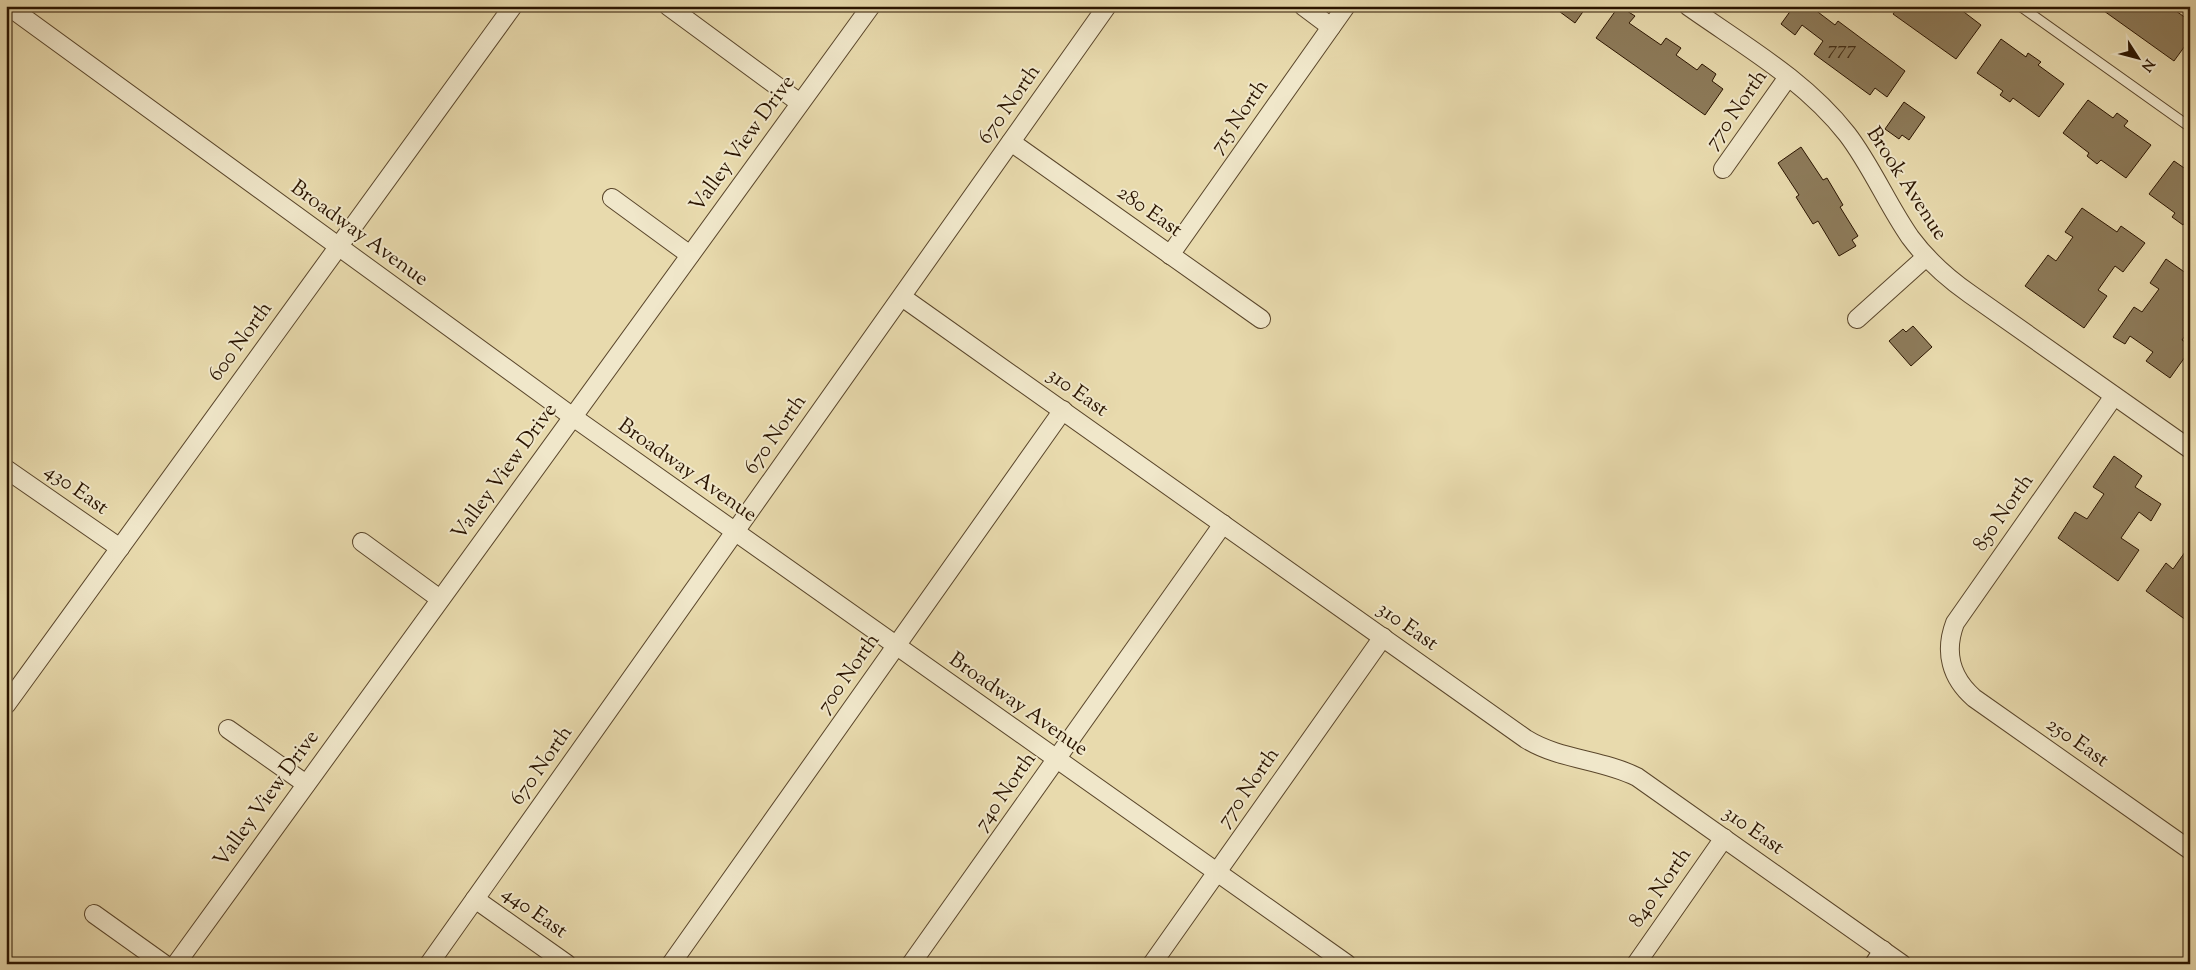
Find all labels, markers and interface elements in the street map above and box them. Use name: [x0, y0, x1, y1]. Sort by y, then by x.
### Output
north arrow: [2114, 32, 2164, 82]
house number: 777: [1828, 36, 1857, 63]
text: N: [2136, 54, 2158, 75]
street label: 670 North: [971, 59, 1049, 151]
street label: 770 North: [1698, 64, 1776, 156]
street label: Valley View Drive: [683, 69, 803, 219]
street label: 715 North: [1203, 74, 1277, 160]
street label: Brook Avenue: [1858, 121, 1954, 247]
street label: Broadway Avenue: [284, 174, 434, 294]
street label: 280 East: [1110, 179, 1188, 245]
street label: 600 North: [202, 296, 280, 388]
street label: 310 East: [1040, 361, 1114, 425]
street label: 670 North: [737, 389, 815, 481]
street label: Valley View Drive: [445, 397, 565, 547]
street label: Broadway Avenue: [611, 412, 763, 530]
street label: 430 East: [38, 457, 114, 523]
street label: 850 North: [1966, 468, 2042, 558]
street label: 310 East: [1370, 595, 1444, 659]
street label: 700 North: [810, 628, 888, 720]
street label: Broadway Avenue: [942, 646, 1094, 764]
street label: 250 East: [2040, 711, 2114, 775]
street label: 670 North: [503, 720, 581, 812]
street label: Valley View Drive: [207, 724, 327, 874]
street label: 770 North: [1210, 742, 1288, 834]
street label: 740 North: [968, 746, 1044, 838]
street label: 310 East: [1716, 799, 1790, 863]
street label: 840 North: [1622, 842, 1700, 934]
street label: 440 East: [495, 879, 573, 947]

